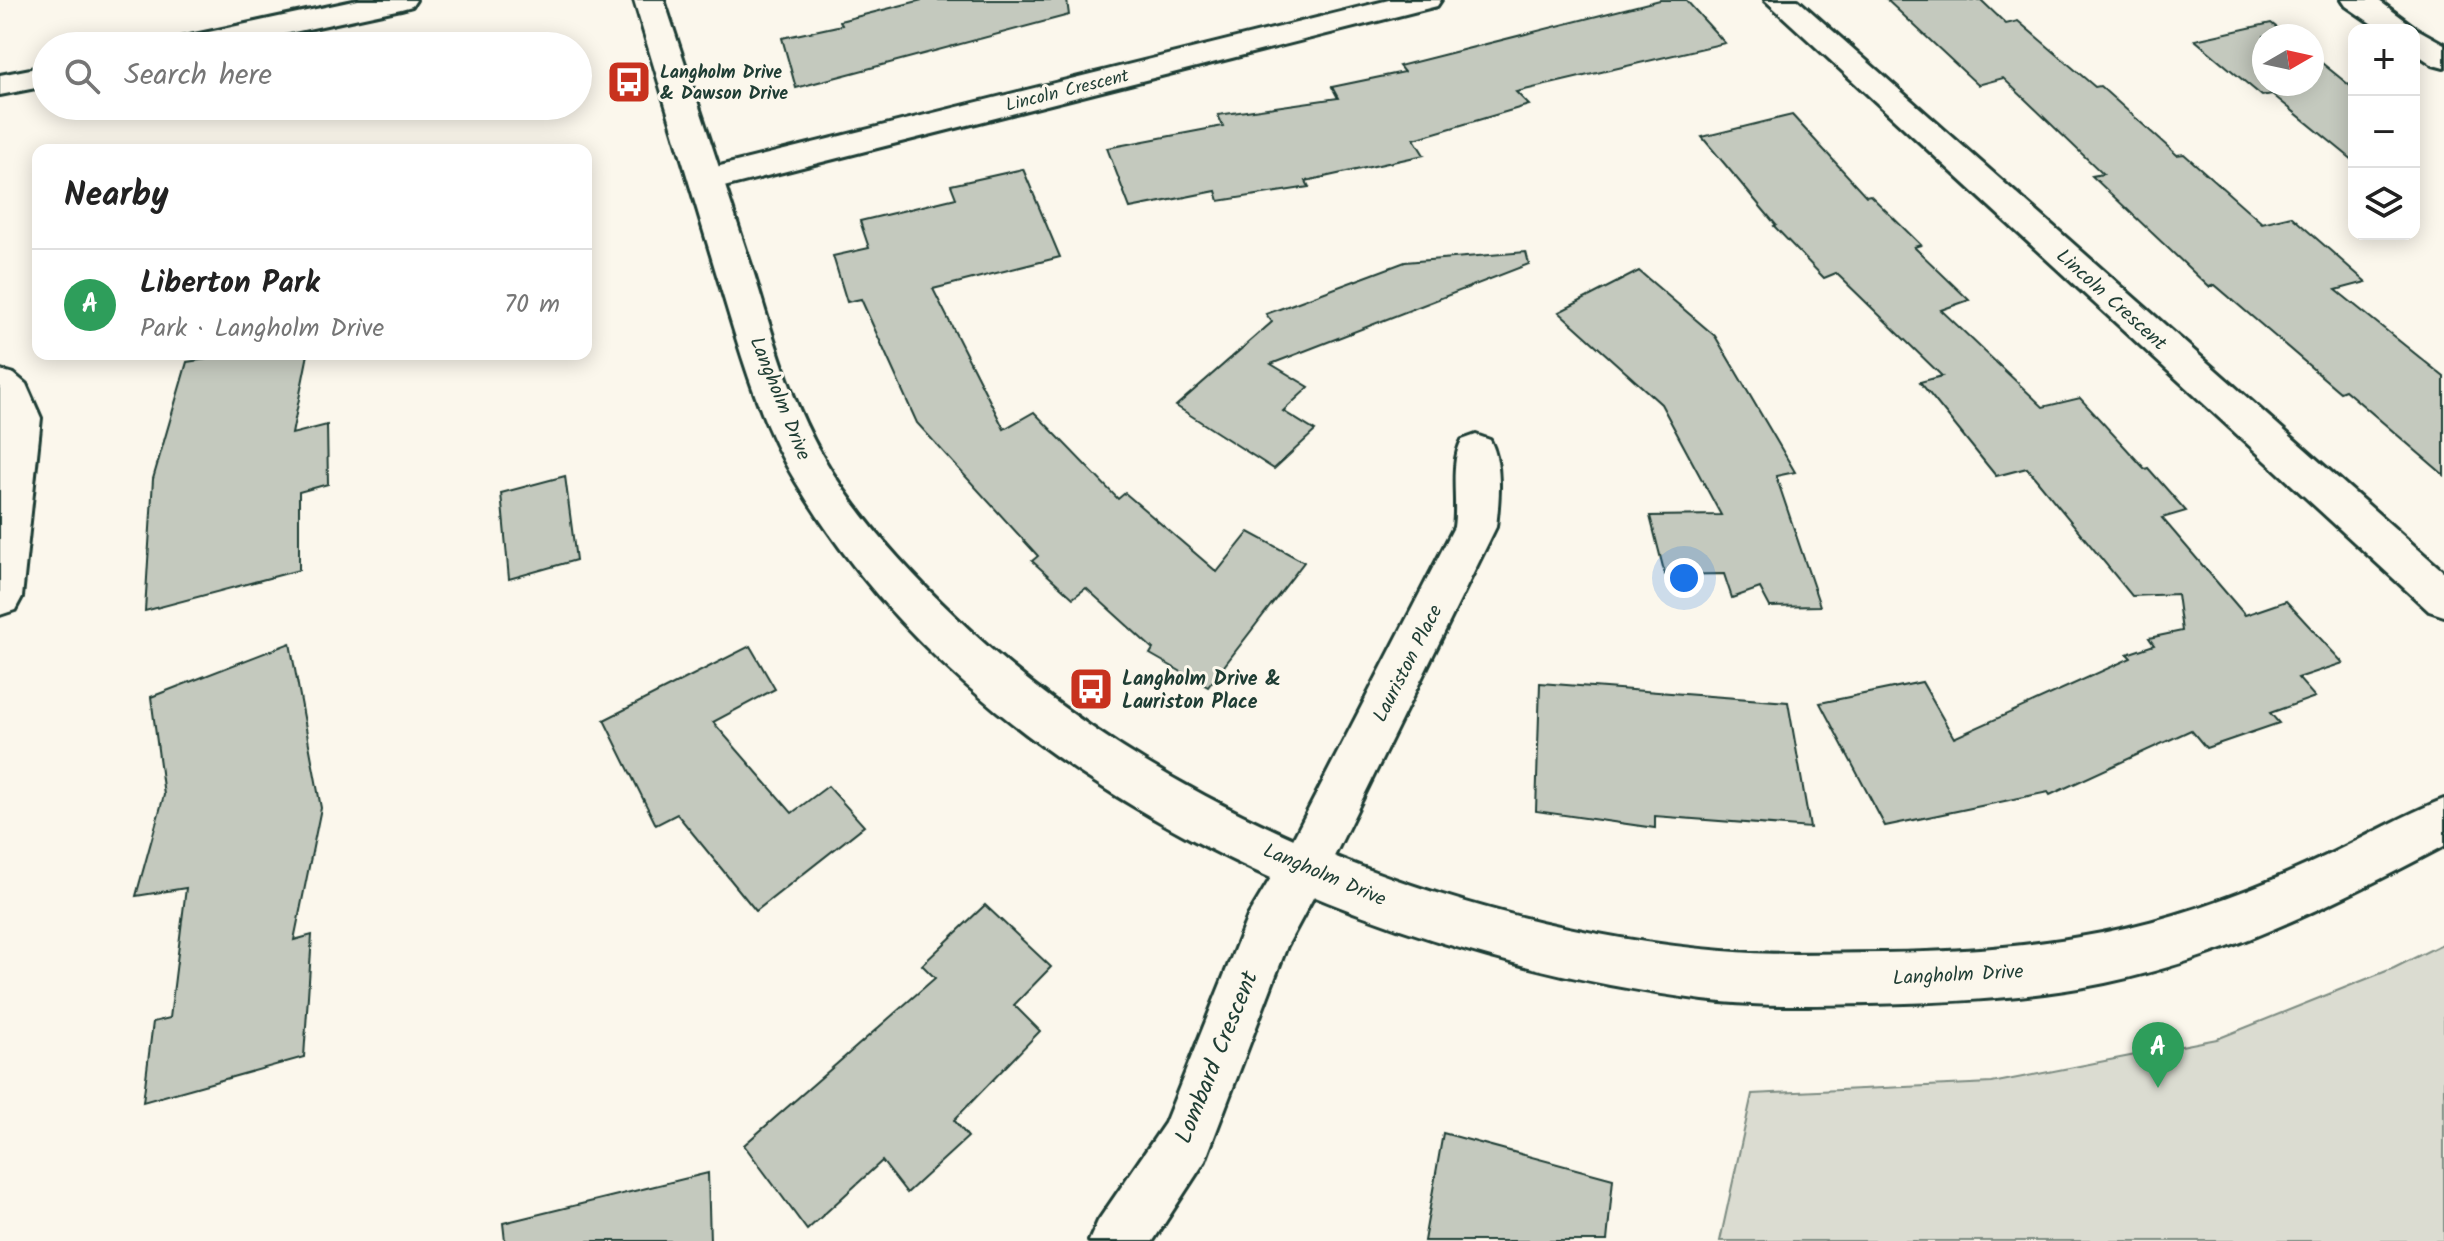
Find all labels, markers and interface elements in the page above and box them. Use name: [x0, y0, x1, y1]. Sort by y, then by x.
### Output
north arrow: [2252, 24, 2324, 96]
map controls: [2348, 24, 2420, 240]
button: +: [2348, 24, 2420, 96]
search box: [32, 32, 592, 120]
text: Search here: [124, 52, 272, 100]
icon: search: [60, 54, 104, 98]
bus stop icon: Langholm Drive & Dawson Drive: [605, 58, 653, 106]
place label: Langholm Drive & Dawson Drive: [660, 59, 788, 109]
street label: Lincoln Crescent: [1003, 62, 1133, 121]
button: −: [2348, 96, 2420, 168]
button: layers: [2348, 168, 2420, 240]
text: Nearby: [64, 169, 169, 223]
street label: Lincoln Crescent: [2048, 242, 2174, 359]
text: Liberton Park: [140, 260, 320, 308]
text: A: [82, 284, 98, 326]
text: 70 m: [504, 284, 560, 326]
text: Park · Langholm Drive: [140, 308, 384, 350]
street label: Langholm Drive: [740, 332, 818, 465]
your location: [1664, 558, 1704, 598]
street label: Lauriston Place: [1365, 599, 1452, 728]
place label: Langholm Drive & Lauriston Place: [1122, 664, 1281, 719]
bus stop icon: Langholm Drive & Lauriston Place: [1067, 665, 1115, 713]
street label: Langholm Drive: [1258, 836, 1391, 916]
street label: Langholm Drive: [1892, 957, 2024, 995]
street label: Lombard Crescent: [1165, 965, 1270, 1150]
pin: A: [2132, 1022, 2184, 1088]

